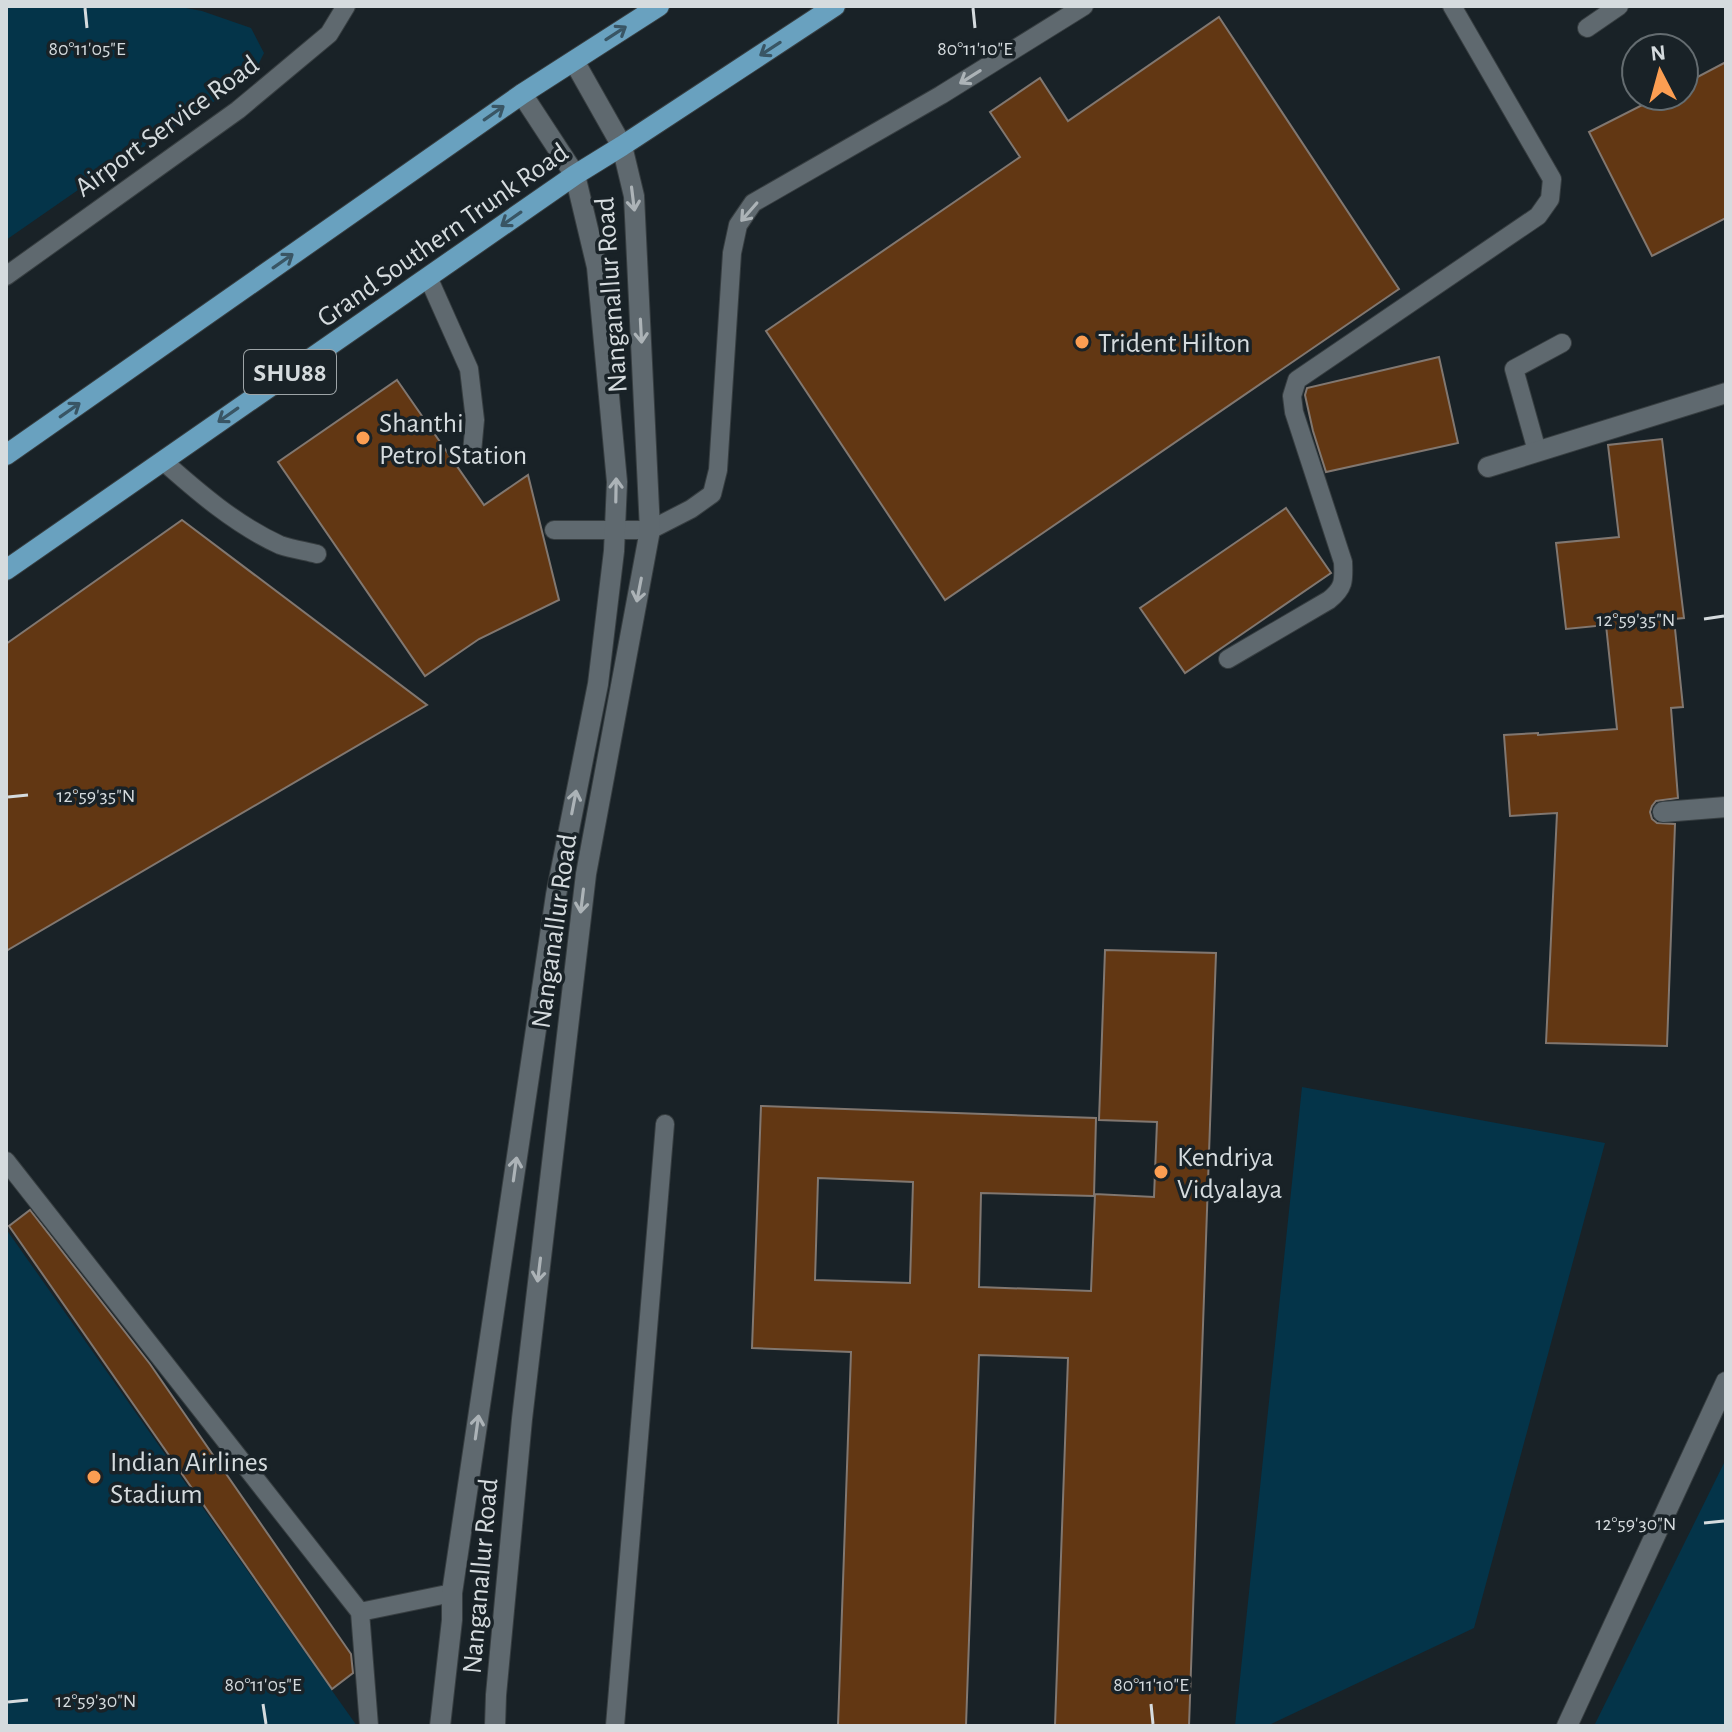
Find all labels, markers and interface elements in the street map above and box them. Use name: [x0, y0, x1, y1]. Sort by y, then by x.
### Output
one-way arrow: [605, 25, 627, 42]
north arrow: [1620, 32, 1700, 112]
text: 80°11'05"E: [48, 39, 126, 59]
text: 80°11'10"E: [937, 39, 1013, 59]
one-way arrow: [759, 41, 782, 57]
text: N: [1649, 41, 1667, 65]
street label: Airport Service Road: [70, 51, 264, 203]
one-way arrow: [959, 69, 982, 85]
one-way arrow: [483, 105, 505, 121]
street label: Grand Southern Trunk Road: [313, 138, 574, 333]
one-way arrow: [626, 186, 641, 211]
street label: Nanganallur Road: [591, 196, 633, 394]
one-way arrow: [740, 201, 758, 221]
one-way arrow: [500, 211, 522, 227]
one-way arrow: [271, 253, 293, 269]
one-way arrow: [634, 317, 649, 344]
place label: Trident Hilton: [1098, 330, 1250, 358]
marker: Trident Hilton: [1073, 333, 1091, 351]
road number: SHU88: [244, 350, 336, 394]
one-way arrow: [58, 402, 80, 418]
one-way arrow: [218, 407, 240, 423]
place label: Shanthi Petrol Station: [379, 410, 527, 470]
marker: Shanthi Petrol Station: [354, 429, 372, 447]
one-way arrow: [608, 477, 624, 504]
one-way arrow: [631, 577, 646, 602]
text: 12°59'35"N: [1597, 610, 1675, 630]
text: 12°59'35"N: [57, 786, 135, 806]
one-way arrow: [568, 790, 583, 815]
street label: Nanganallur Road: [527, 832, 582, 1030]
one-way arrow: [575, 887, 590, 914]
place label: Kendriya Vidyalaya: [1177, 1144, 1282, 1204]
one-way arrow: [508, 1157, 523, 1183]
marker: Kendriya Vidyalaya: [1152, 1163, 1170, 1181]
one-way arrow: [532, 1256, 547, 1283]
one-way arrow: [470, 1414, 485, 1440]
place label: Indian Airlines Stadium: [110, 1449, 268, 1509]
marker: Indian Airlines Stadium: [85, 1468, 103, 1486]
street label: Nanganallur Road: [458, 1477, 503, 1675]
text: 12°59'30"N: [1596, 1514, 1676, 1534]
text: 80°11'05"E: [224, 1675, 302, 1695]
text: 80°11'10"E: [1113, 1675, 1189, 1695]
text: 12°59'30"N: [56, 1691, 136, 1711]

